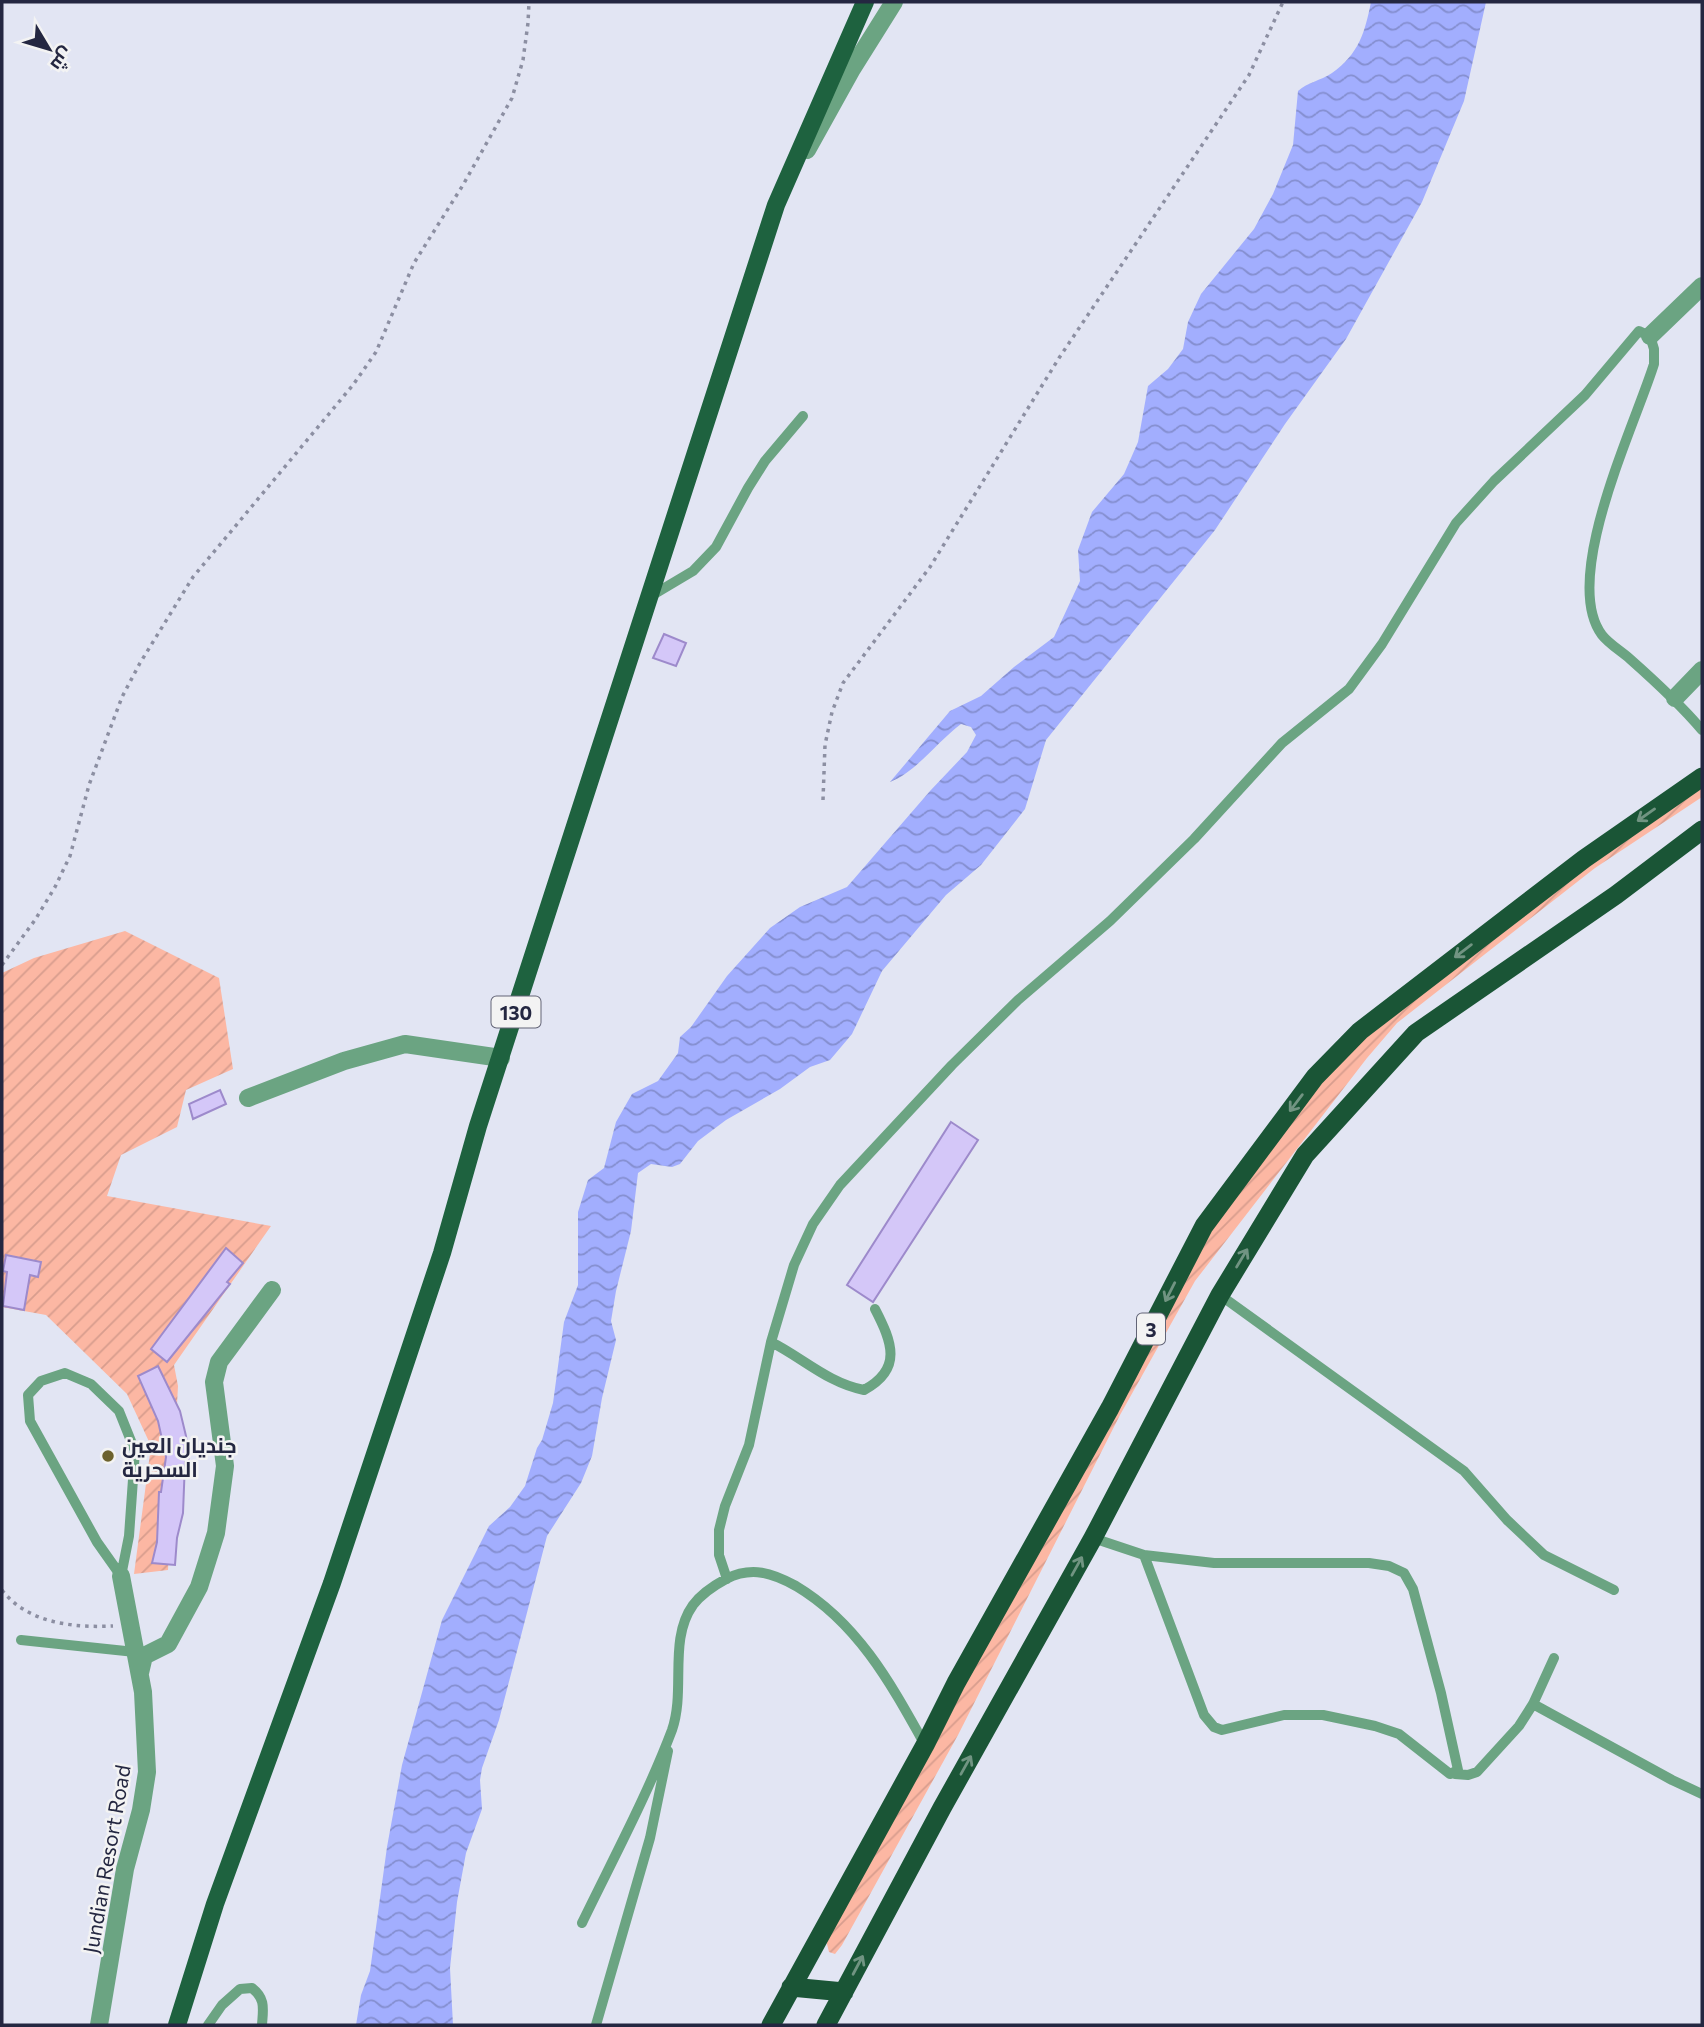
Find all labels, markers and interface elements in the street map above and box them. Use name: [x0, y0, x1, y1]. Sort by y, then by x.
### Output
north arrow: [14, 14, 84, 84]
text: ش: [45, 42, 79, 76]
one-way arrow: [1636, 808, 1656, 822]
one-way arrow: [1454, 943, 1473, 958]
road number: 130: [491, 996, 540, 1028]
one-way arrow: [1288, 1093, 1303, 1112]
one-way arrow: [1236, 1248, 1250, 1268]
one-way arrow: [1163, 1281, 1176, 1302]
road number: 3: [1137, 1314, 1165, 1344]
place label: جنديان العين السحرية: [122, 1432, 237, 1482]
marker: جنديان العين السحرية: [100, 1448, 116, 1464]
one-way arrow: [1070, 1557, 1084, 1577]
one-way arrow: [959, 1755, 973, 1775]
street label: Jundian Resort Road: [77, 1763, 135, 1955]
one-way arrow: [852, 1955, 866, 1976]

